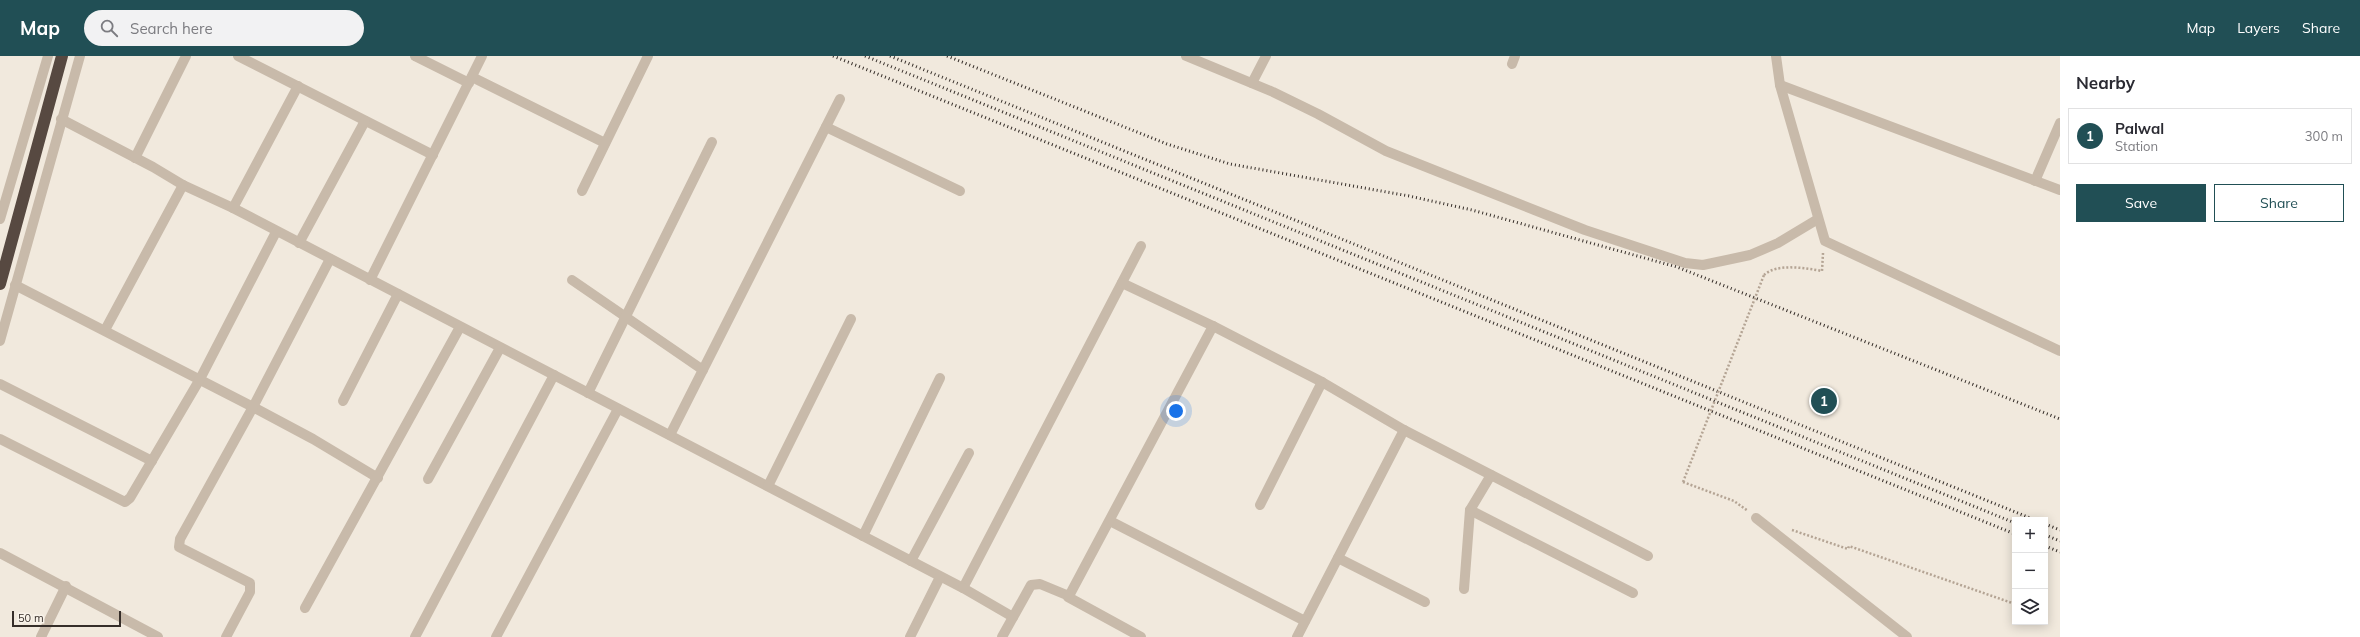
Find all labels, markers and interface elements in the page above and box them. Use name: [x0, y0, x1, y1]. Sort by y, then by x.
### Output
search box: [84, 10, 364, 46]
text: Map: [20, 16, 60, 40]
icon: search: [98, 17, 120, 39]
text: Search here: [130, 19, 213, 38]
text: Map: [2186, 19, 2215, 37]
text: Layers: [2237, 19, 2280, 37]
text: Share: [2302, 19, 2340, 37]
text: Nearby: [2076, 72, 2135, 93]
text: Palwal: [2115, 119, 2164, 138]
text: 1: [2086, 128, 2094, 144]
text: 300 m: [2305, 128, 2343, 144]
text: Station: [2115, 138, 2158, 154]
button: Save: [2076, 184, 2206, 222]
button: Share: [2214, 184, 2344, 222]
pin: 1: [1811, 386, 1837, 416]
your location: [1166, 401, 1186, 421]
map controls: [2012, 517, 2048, 625]
button: +: [2012, 517, 2048, 553]
button: −: [2012, 553, 2048, 589]
button: layers: [2012, 589, 2048, 625]
scale bar: [12, 609, 121, 628]
text: 50 m: [18, 611, 44, 625]

